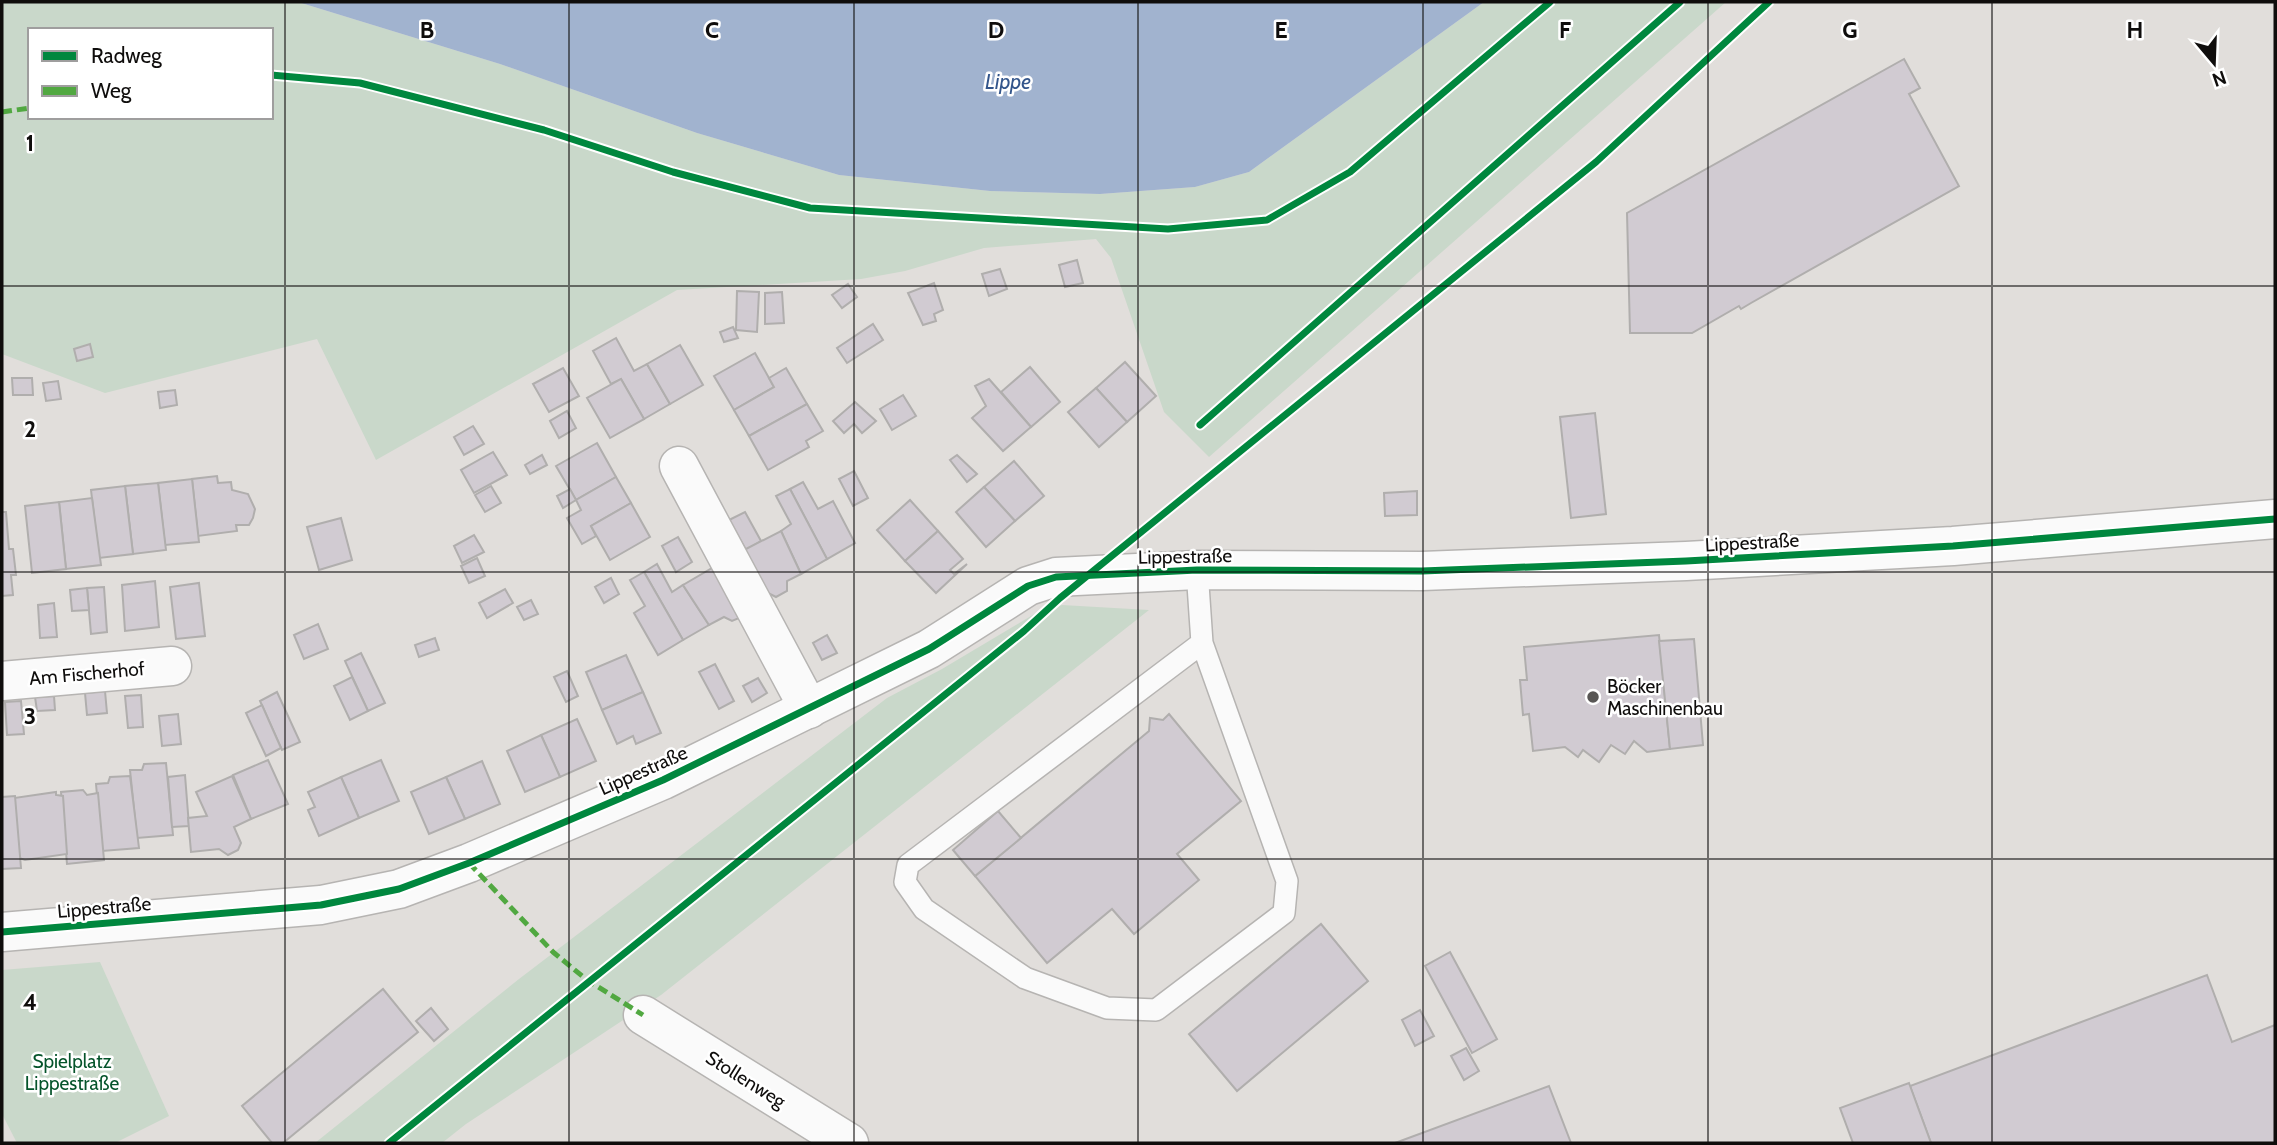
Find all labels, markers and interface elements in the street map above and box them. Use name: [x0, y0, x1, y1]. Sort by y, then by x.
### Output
text: B: [420, 16, 434, 44]
text: C: [705, 16, 719, 44]
text: D: [988, 16, 1004, 44]
text: E: [1274, 16, 1288, 44]
text: F: [1559, 16, 1571, 44]
text: G: [1842, 16, 1858, 44]
text: H: [2127, 16, 2143, 44]
legend: [28, 28, 273, 119]
north arrow: [2179, 28, 2249, 98]
text: Radweg: [91, 43, 162, 68]
text: N: [2209, 66, 2229, 92]
water label: Lippe: [985, 69, 1031, 94]
text: Weg: [91, 78, 132, 103]
text: 1: [26, 129, 34, 157]
text: 2: [24, 415, 36, 443]
street label: Lippestraße: [1704, 529, 1800, 556]
street label: Lippestraße: [1138, 544, 1233, 569]
street label: Am Fischerhof: [28, 657, 146, 690]
place label: Böcker Maschinenbau: [1607, 675, 1723, 720]
marker: Böcker Maschinenbau: [1585, 689, 1601, 705]
text: 3: [24, 702, 36, 730]
street label: Lippestraße: [595, 741, 691, 800]
street label: Lippestraße: [56, 892, 152, 923]
text: 4: [23, 988, 37, 1016]
street label: Stollenweg: [702, 1046, 790, 1113]
park label: Spielplatz Lippestraße: [25, 1050, 119, 1095]

